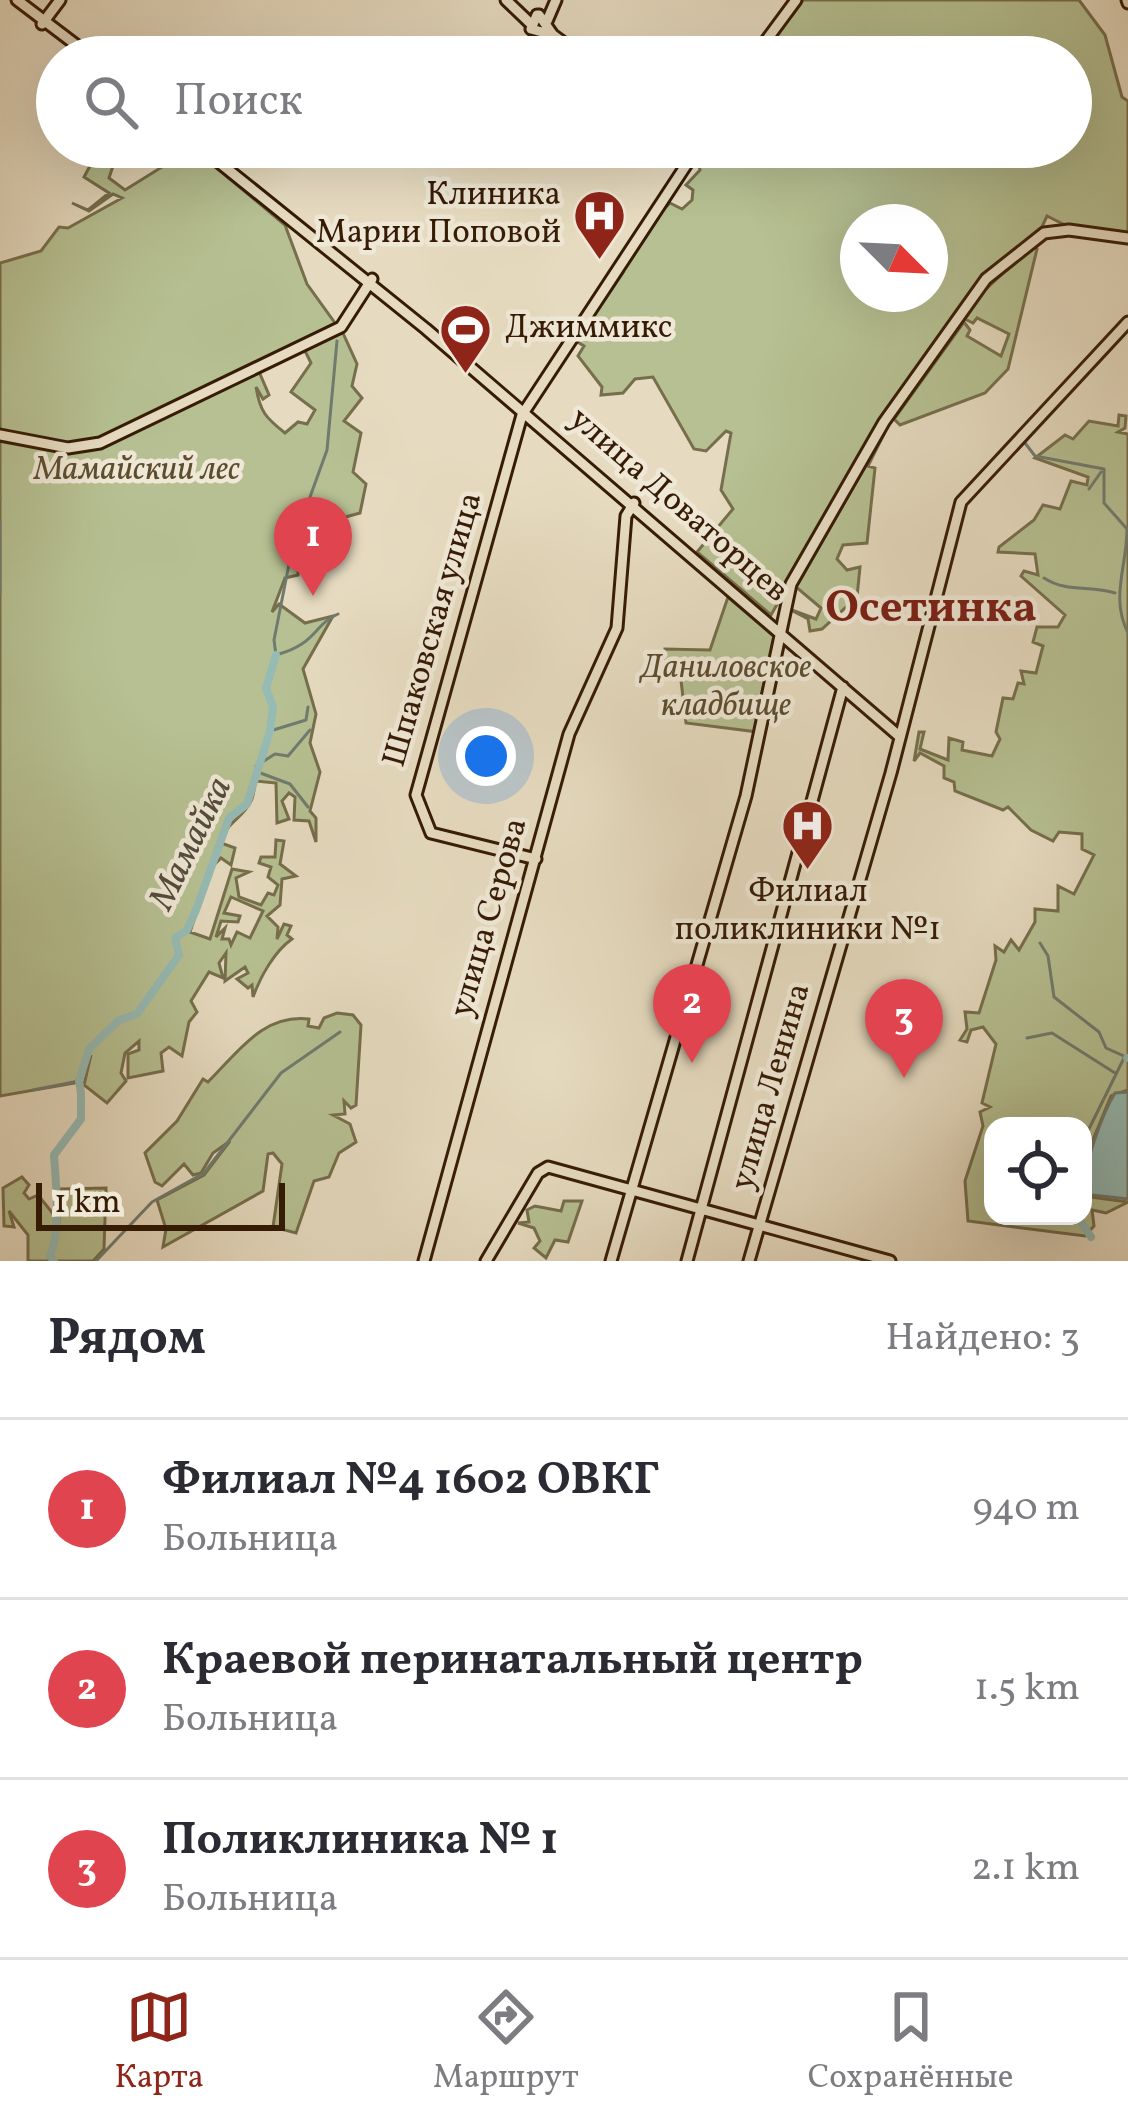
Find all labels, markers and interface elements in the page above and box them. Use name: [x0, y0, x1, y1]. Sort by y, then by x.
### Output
search box: [36, 36, 1092, 168]
icon: search: [78, 69, 144, 135]
text: Поиск: [174, 71, 303, 134]
place label: Клиника Марии Поповой: [316, 173, 561, 257]
hospital icon: Клиника Марии Поповой: [572, 187, 628, 261]
north arrow: [840, 204, 948, 312]
sports icon: Джиммикс: [438, 301, 494, 375]
place label: Джиммикс: [505, 306, 672, 352]
street label: улица Доваторцев: [558, 398, 798, 614]
park label: Мамайский лес: [33, 448, 240, 494]
street label: Шпаковская улица: [373, 487, 495, 773]
pin: 1: [274, 497, 352, 596]
district label: Осетинка: [825, 578, 1037, 641]
park label: Даниловское кладбище: [639, 646, 811, 730]
your location: [456, 726, 516, 786]
water label: Мамайка: [138, 769, 246, 920]
hospital icon: Филиал поликлиники №1: [780, 798, 836, 872]
street label: улица Серова: [440, 813, 540, 1023]
place label: Филиал поликлиники №1: [675, 870, 941, 954]
pin: 2: [653, 964, 731, 1063]
street label: улица Ленина: [721, 978, 823, 1196]
pin: 3: [865, 979, 943, 1078]
map controls: [984, 1117, 1092, 1225]
button: locate: [984, 1117, 1092, 1225]
scale bar: [36, 1177, 285, 1230]
text: 1 km: [54, 1181, 121, 1227]
text: Рядом: [48, 1304, 206, 1375]
text: Найдено: 3: [885, 1312, 1080, 1366]
text: Филиал №4 1602 ОВКГ: [162, 1450, 660, 1513]
text: 1: [79, 1482, 95, 1536]
text: 940 m: [972, 1482, 1080, 1536]
text: Больница: [162, 1513, 338, 1567]
text: Краевой перинатальный центр: [162, 1630, 863, 1693]
text: 2: [77, 1662, 97, 1716]
text: 1.5 km: [974, 1662, 1080, 1716]
text: Больница: [162, 1693, 338, 1747]
text: Поликлиника № 1: [162, 1810, 558, 1873]
text: 3: [77, 1842, 97, 1896]
text: 2.1 km: [971, 1842, 1080, 1896]
text: Больница: [162, 1873, 338, 1927]
tab: Карта: [114, 1984, 204, 2102]
tab: Маршрут: [433, 1984, 579, 2102]
tab: Сохранённые: [808, 1984, 1013, 2102]

